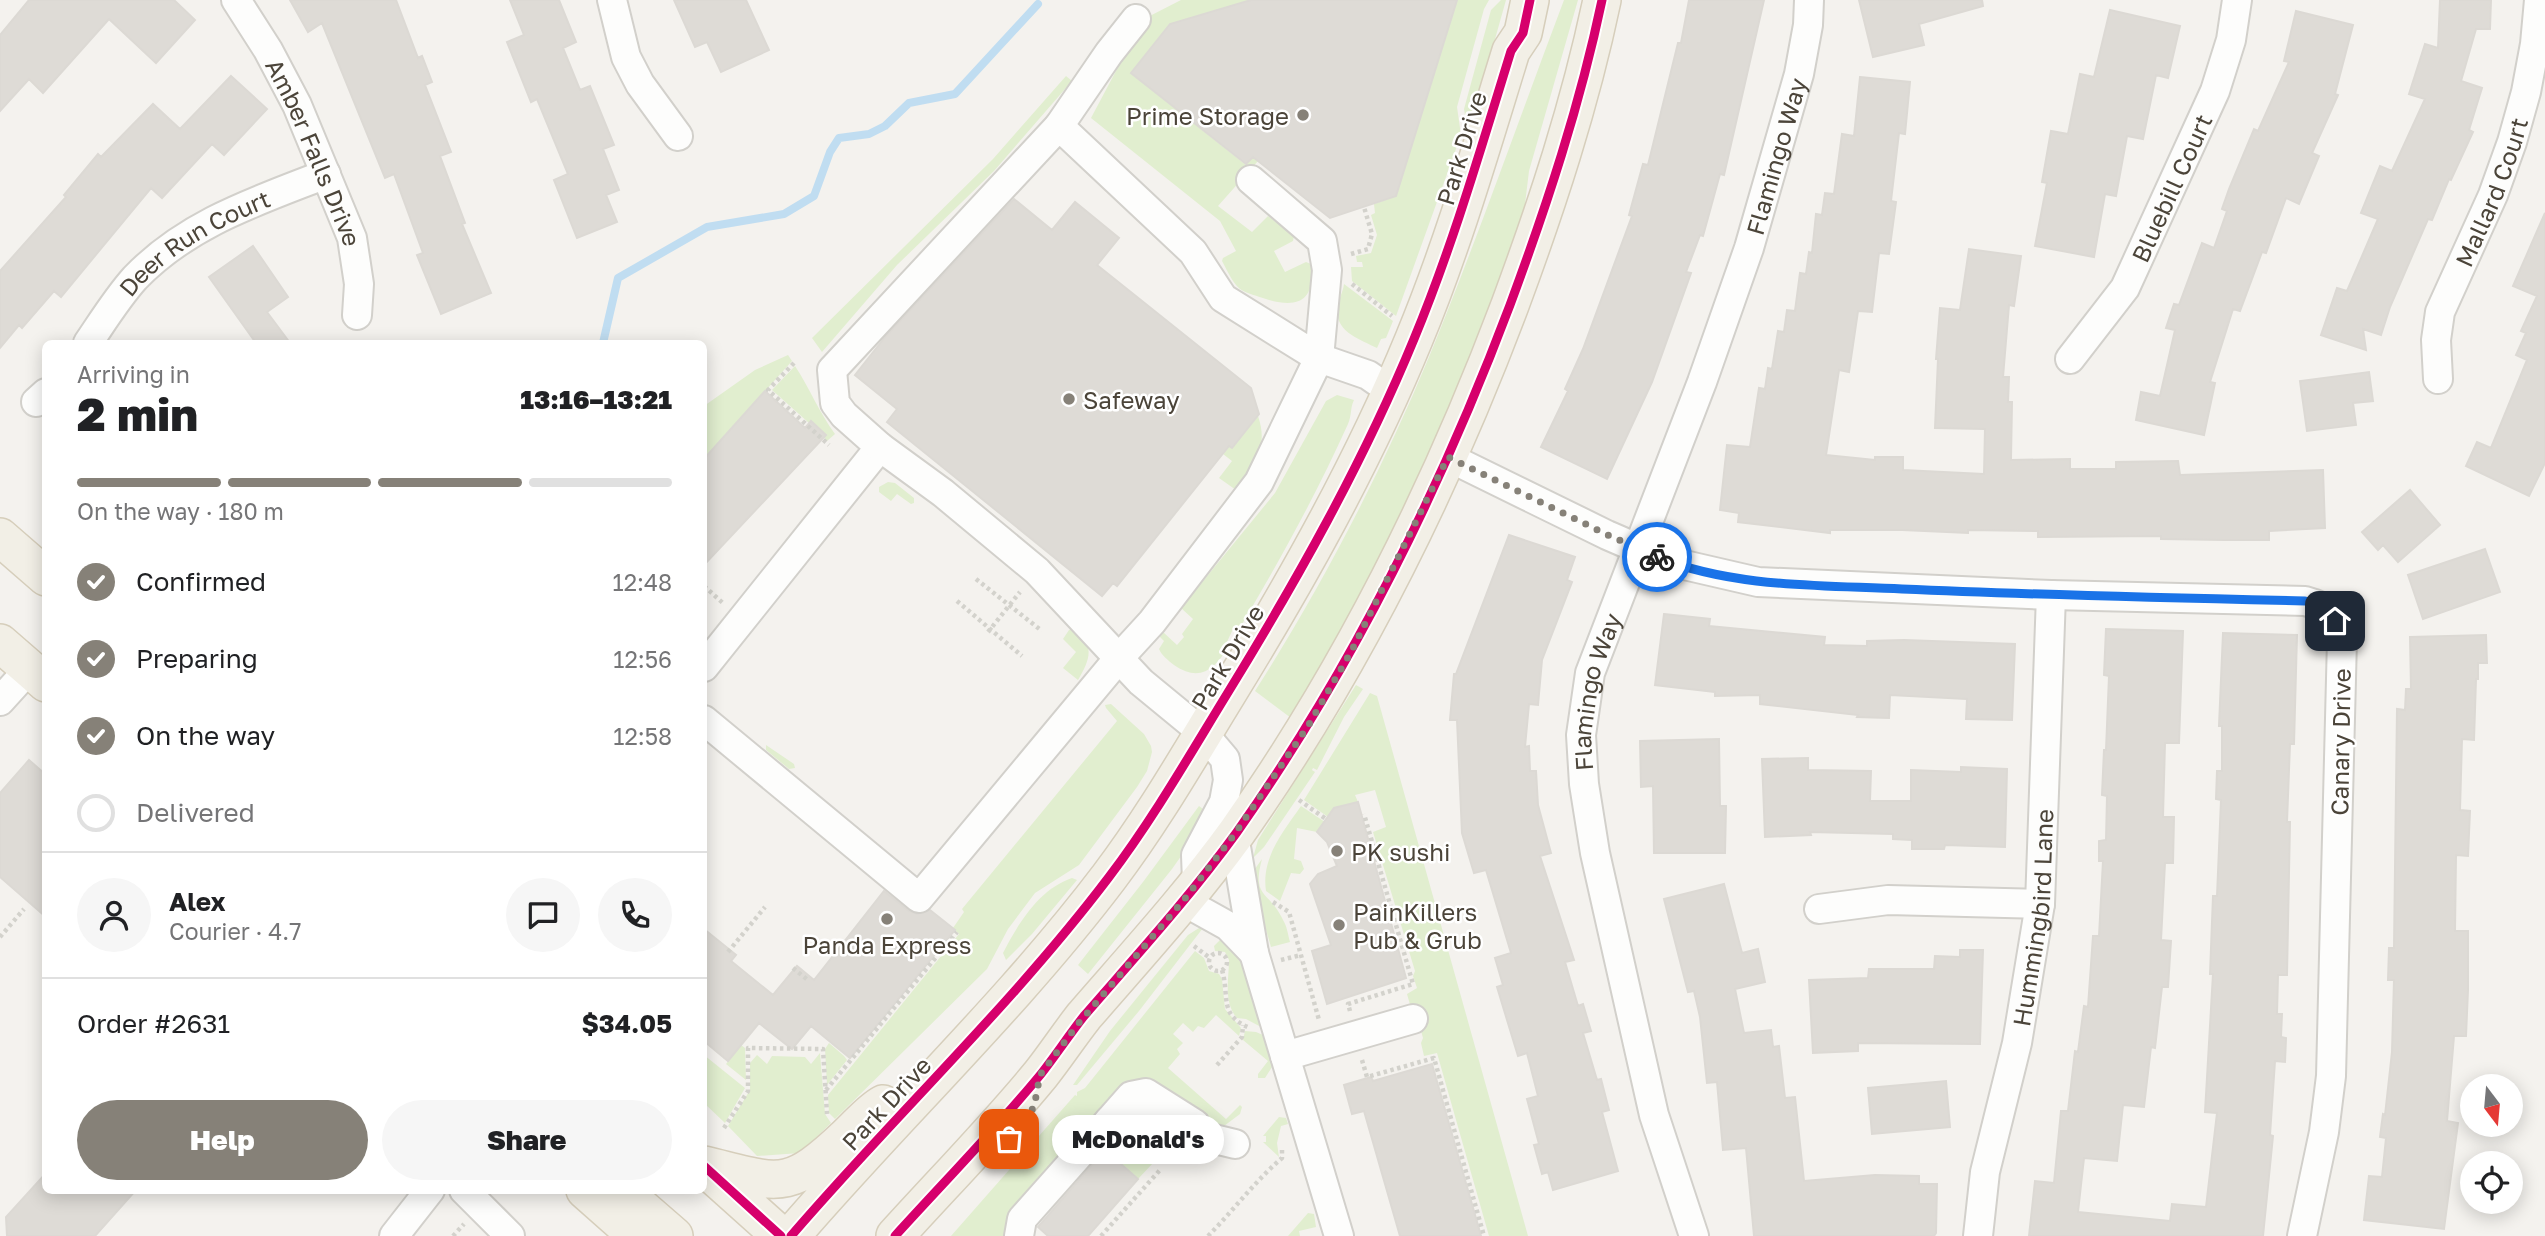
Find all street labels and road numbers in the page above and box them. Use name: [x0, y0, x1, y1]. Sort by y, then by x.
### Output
street label: Amber Falls Drive: [261, 53, 367, 248]
street label: Flamingo Way: [1739, 74, 1812, 238]
street label: Park Drive: [1430, 88, 1492, 208]
street label: Bluebill Court: [2124, 109, 2217, 266]
street label: Mallard Court: [2448, 114, 2533, 271]
street label: Deer Run Court: [112, 183, 274, 301]
street label: Park Drive: [1184, 599, 1270, 715]
street label: Flamingo Way: [1567, 609, 1626, 772]
street label: Canary Drive: [2324, 668, 2356, 816]
street label: Hummingbird Lane: [2006, 808, 2058, 1028]
street label: Park Drive: [835, 1050, 937, 1156]

